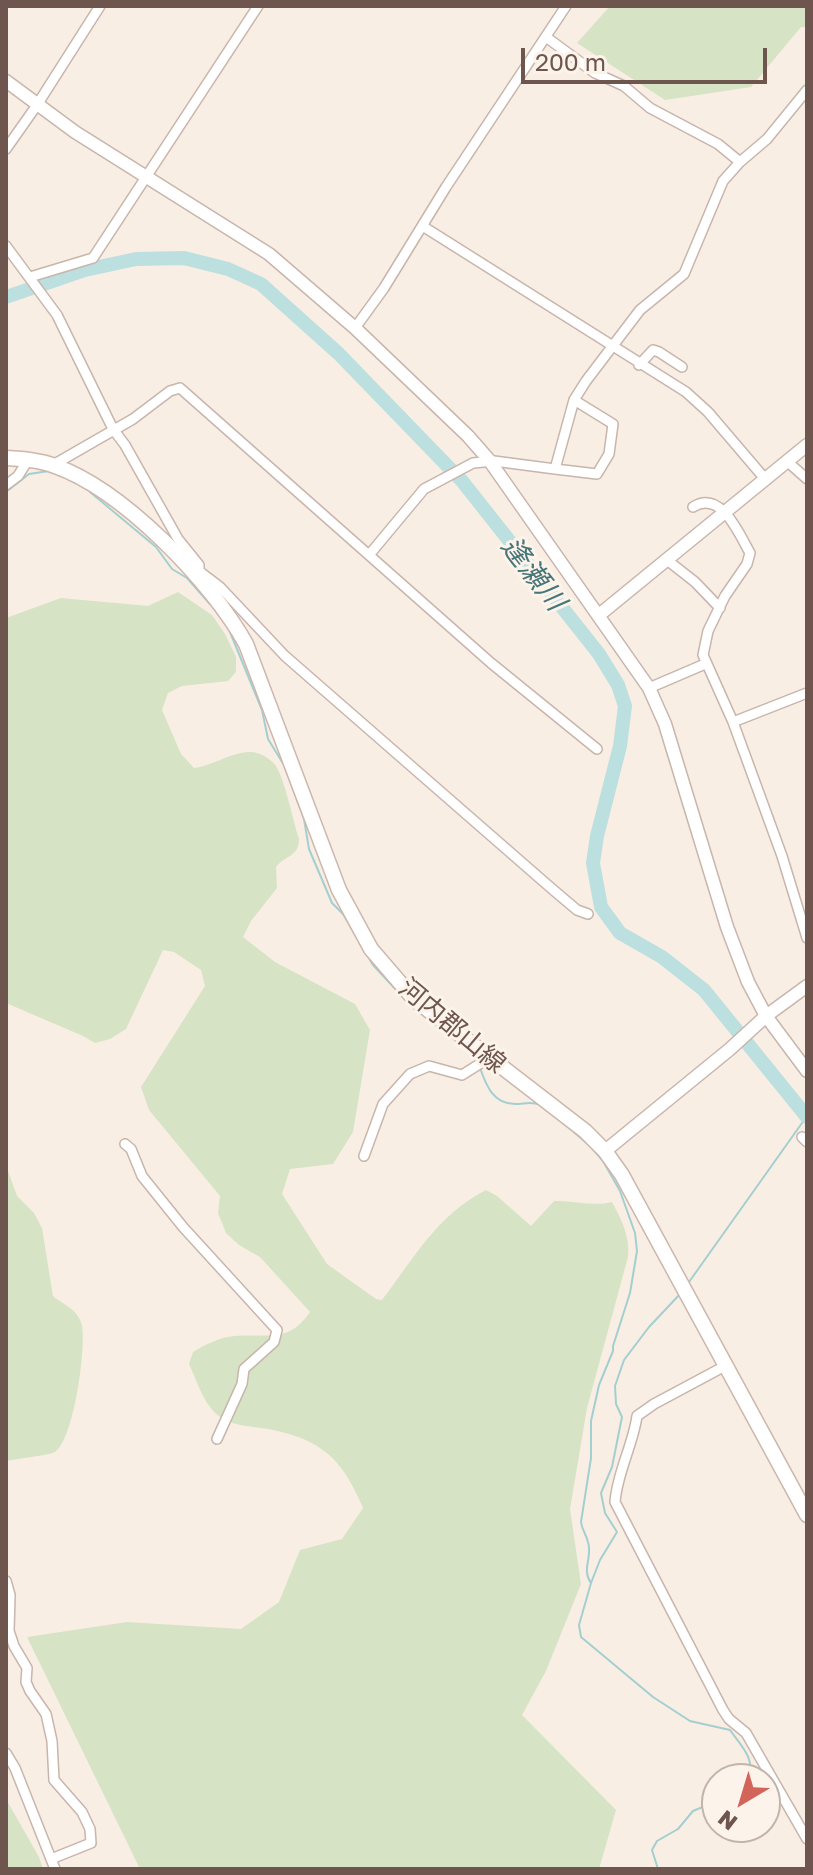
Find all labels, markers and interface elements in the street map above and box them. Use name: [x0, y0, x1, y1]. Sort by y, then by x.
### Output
scale bar: [525, 32, 771, 82]
text: 200 m: [535, 47, 606, 76]
water label: 逢瀬川: [494, 531, 572, 617]
street label: 河内郡山線: [392, 972, 512, 1080]
north arrow: [701, 1763, 781, 1843]
text: N: [712, 1805, 742, 1837]

